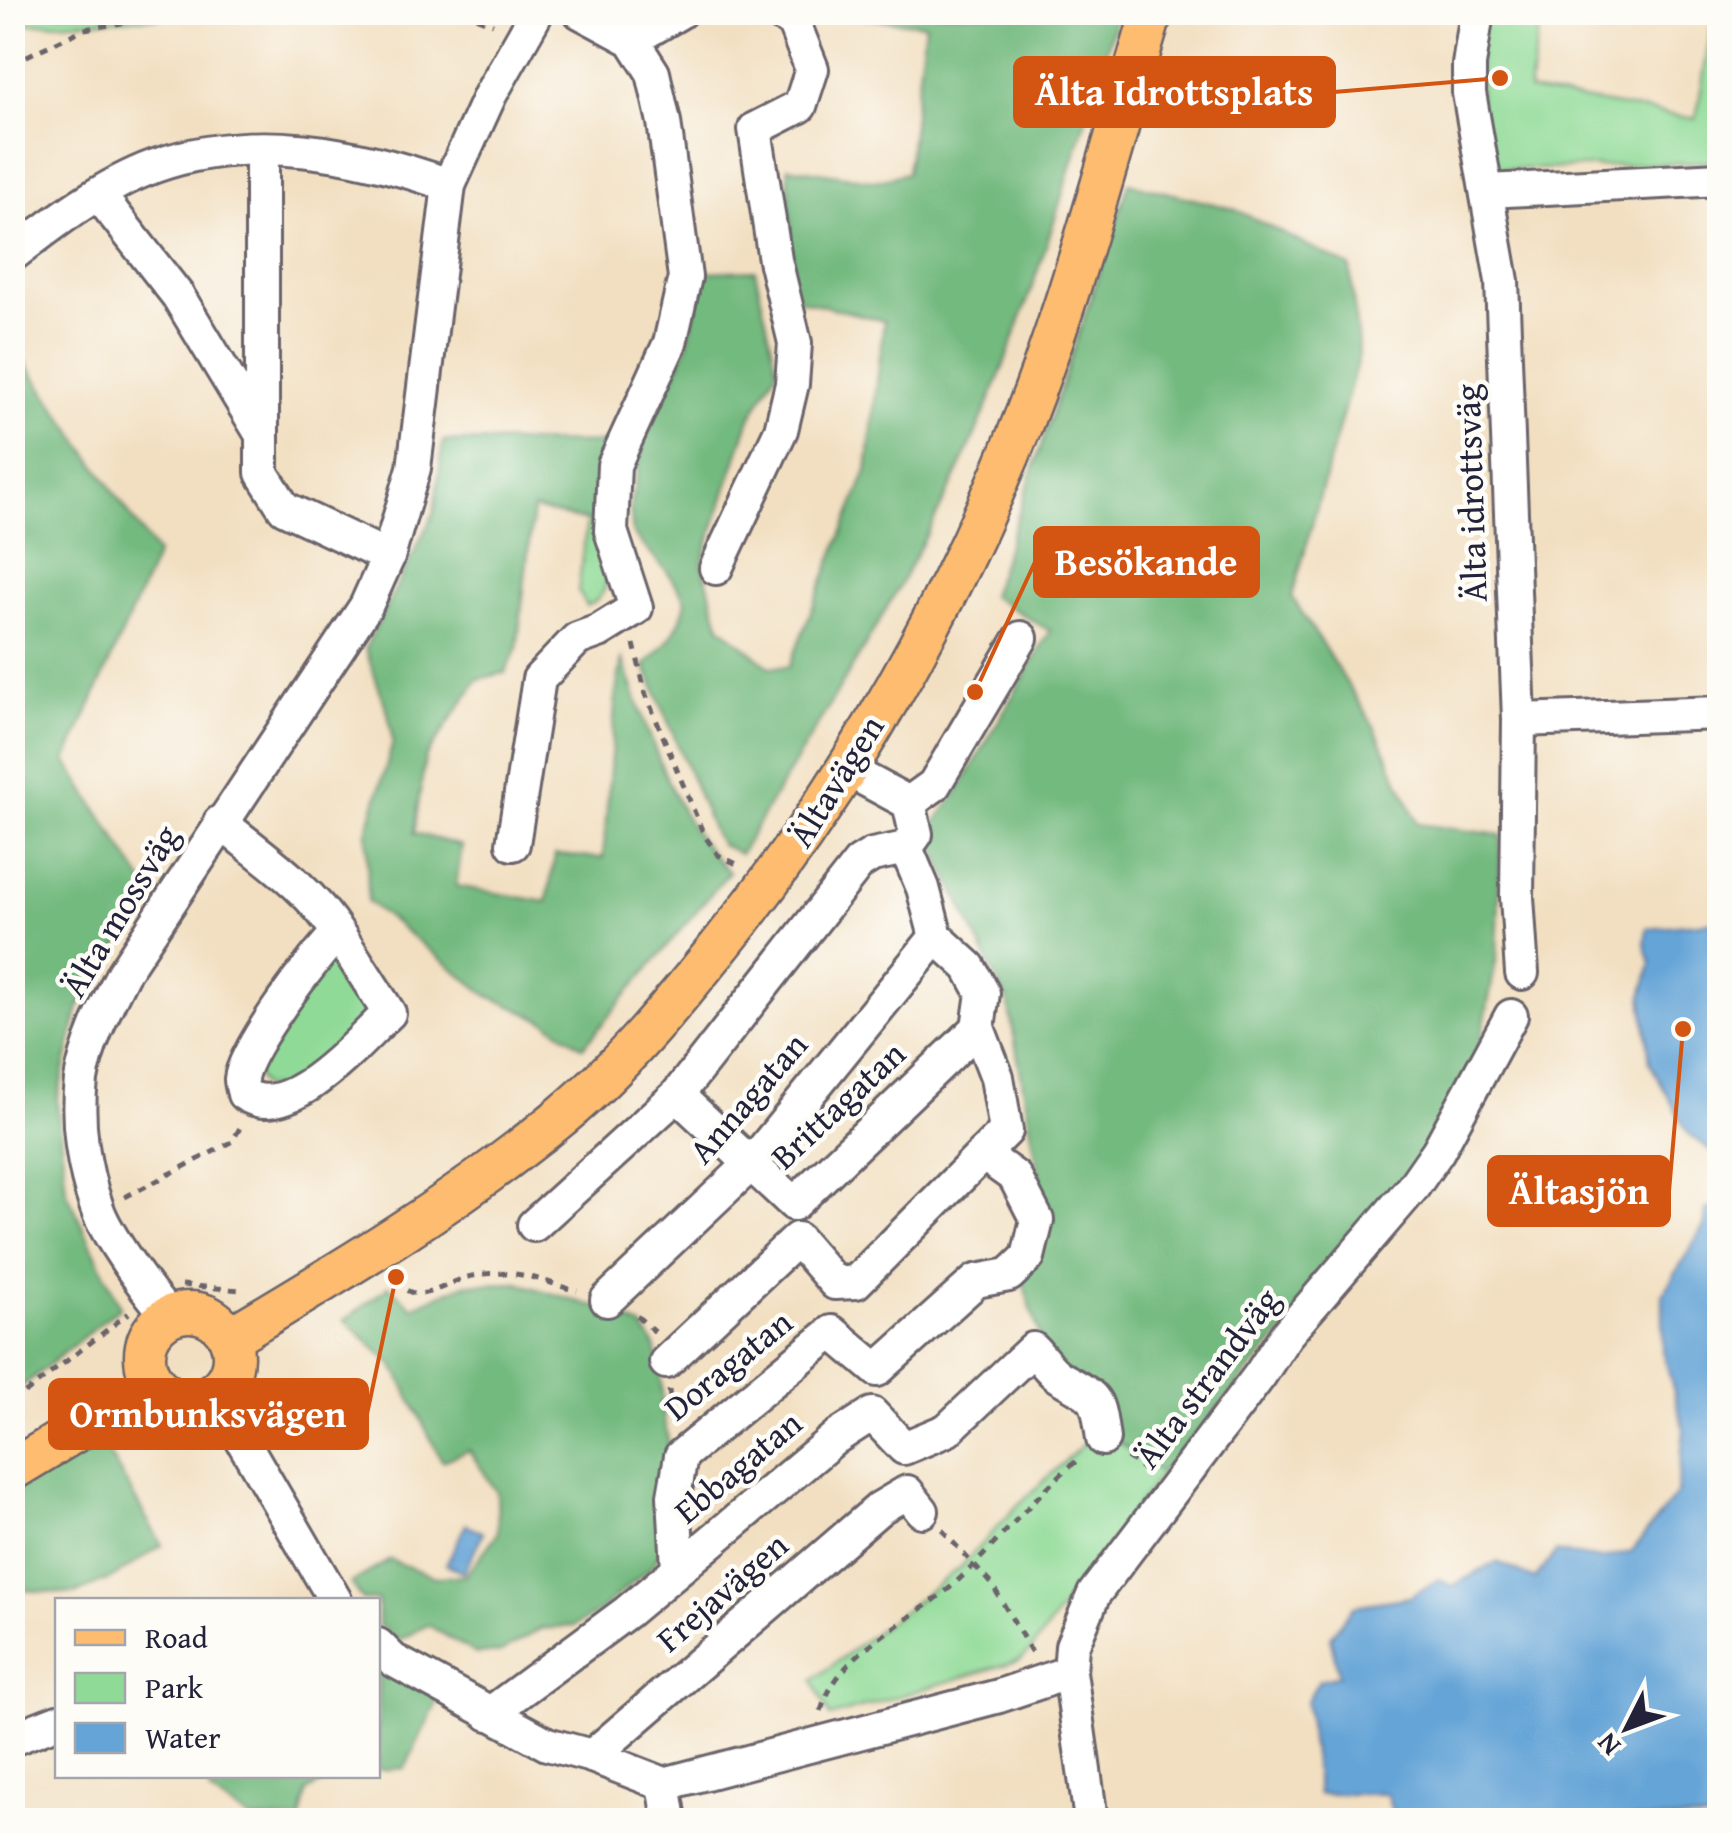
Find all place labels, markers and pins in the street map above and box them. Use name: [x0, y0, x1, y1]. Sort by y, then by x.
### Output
callout: Älta Idrottsplats: [1015, 58, 1334, 126]
callout: Besökande: [1035, 528, 1258, 596]
callout: Ältasjön: [1489, 1157, 1669, 1225]
callout: Ormbunksvägen: [50, 1380, 367, 1448]

